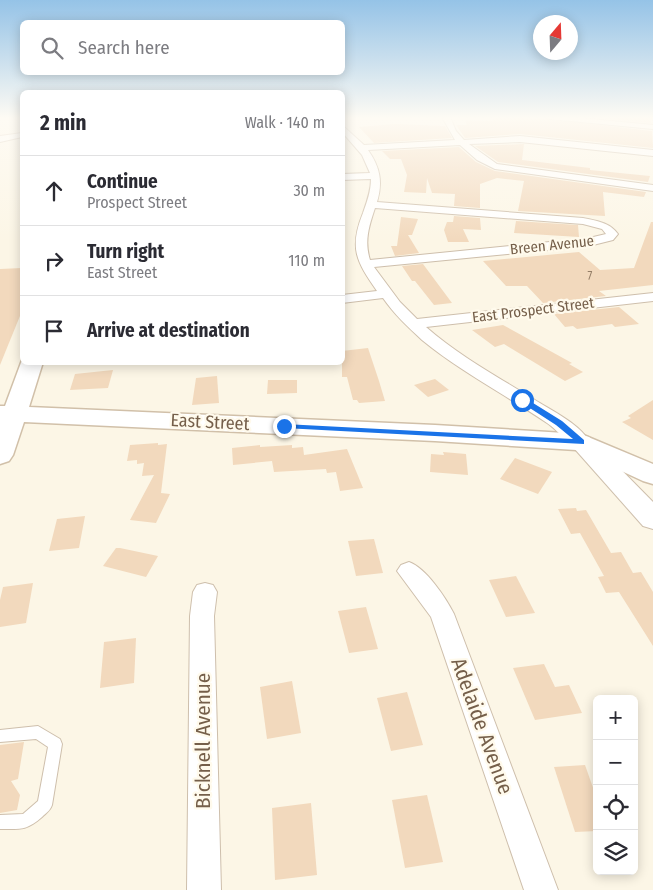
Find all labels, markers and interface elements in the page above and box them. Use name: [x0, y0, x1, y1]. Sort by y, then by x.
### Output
north arrow: [533, 15, 578, 60]
search box: [20, 20, 345, 75]
icon: search: [38, 34, 66, 62]
text: Search here: [78, 36, 170, 59]
text: 2 min: [40, 110, 87, 136]
text: Walk · 140 m: [245, 113, 325, 132]
text: Continue: [87, 170, 158, 193]
icon: ahead: [40, 177, 68, 205]
text: 30 m: [293, 181, 325, 200]
text: Prospect Street: [87, 193, 187, 212]
street label: Breen Avenue: [509, 232, 595, 258]
text: Turn right: [87, 240, 164, 263]
icon: right: [40, 247, 68, 275]
text: 110 m: [288, 251, 325, 270]
text: East Street: [87, 263, 157, 282]
house number: 7: [588, 269, 593, 283]
street label: East Prospect Street: [471, 294, 595, 326]
icon: arrive: [40, 317, 68, 345]
text: Arrive at destination: [87, 319, 250, 342]
route start: [511, 389, 534, 412]
street label: East Street: [170, 409, 250, 435]
route end: [273, 415, 296, 438]
street label: Adelaide Avenue: [445, 654, 519, 798]
street label: Bicknell Avenue: [190, 673, 216, 809]
map controls: [593, 695, 638, 875]
button: +: [593, 695, 638, 740]
button: −: [593, 740, 638, 785]
button: locate: [593, 785, 638, 830]
button: layers: [593, 830, 638, 875]

